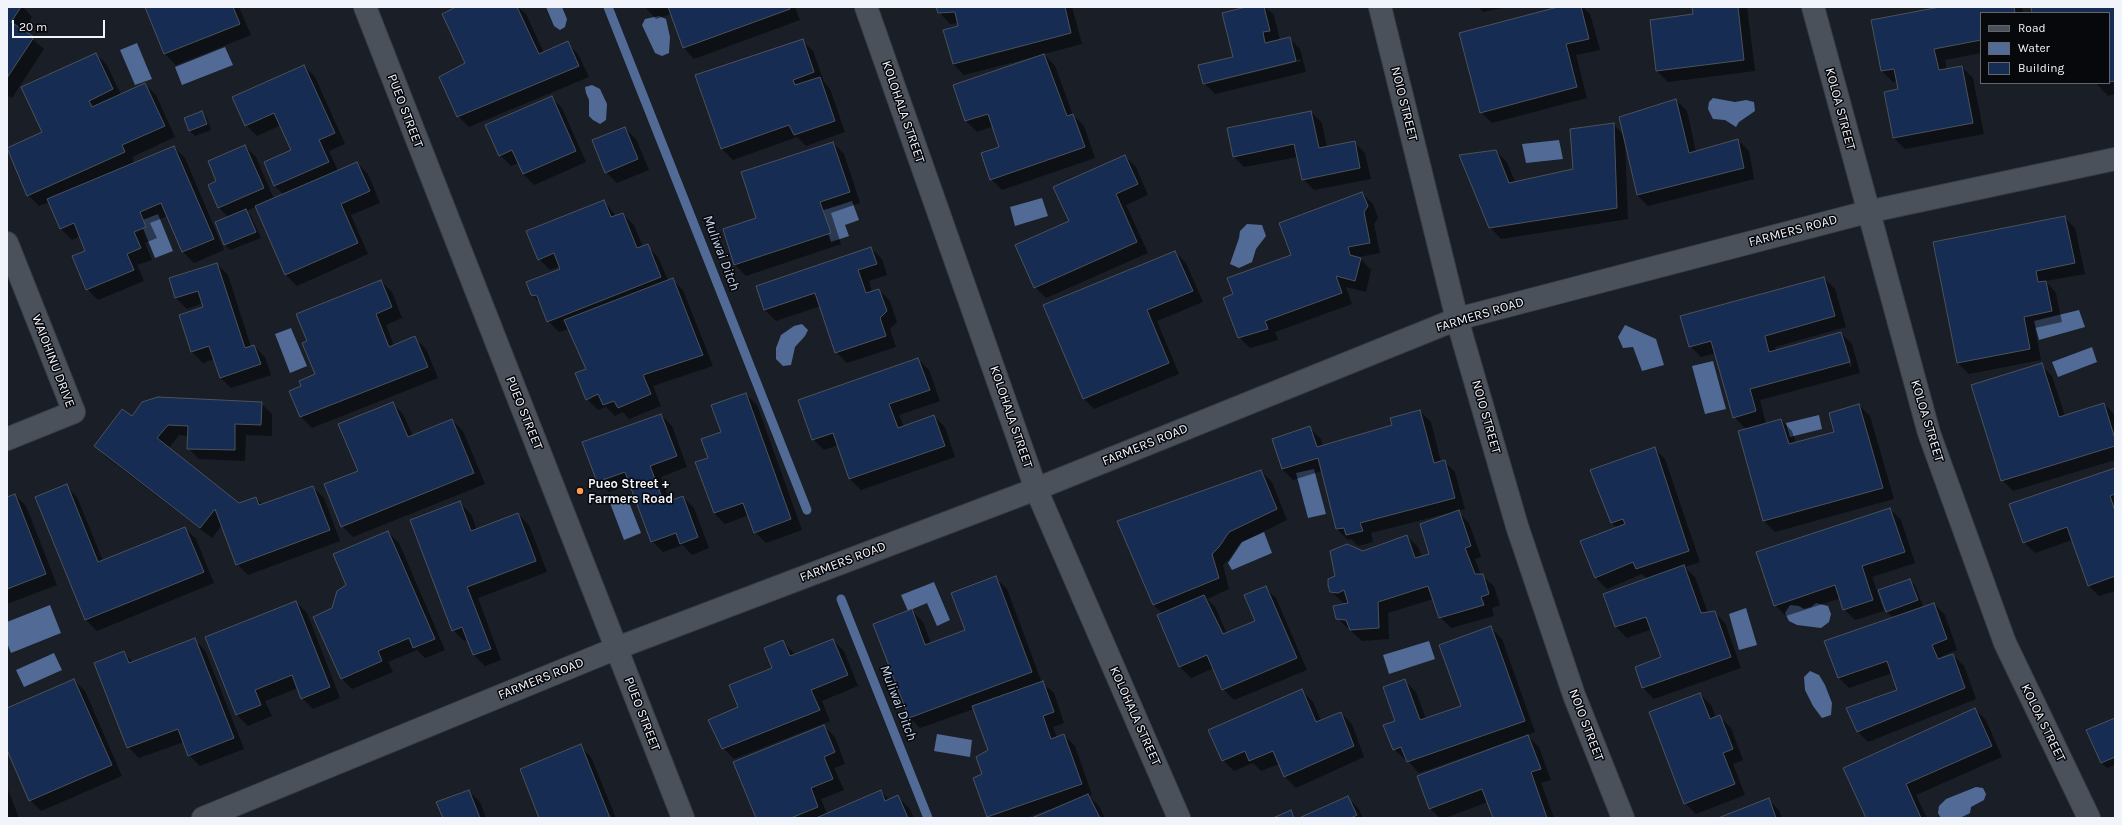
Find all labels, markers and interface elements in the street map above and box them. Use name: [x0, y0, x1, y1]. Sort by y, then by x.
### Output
scale bar: [14, 12, 107, 38]
legend: [1980, 12, 2110, 84]
text: 20 m: [19, 20, 47, 34]
text: Road: [2018, 21, 2046, 35]
text: Water: [2018, 41, 2050, 55]
street label: KOLOHALA STREET: [878, 59, 928, 165]
text: Building: [2018, 61, 2064, 75]
street label: NOIO STREET: [1387, 65, 1421, 143]
street label: KOLOA STREET: [1821, 66, 1859, 152]
street label: PUEO STREET: [384, 72, 426, 150]
street label: FARMERS ROAD: [1747, 212, 1839, 250]
water label: Muliwai Ditch: [699, 213, 743, 293]
street label: FARMERS ROAD: [1434, 294, 1526, 336]
street label: WAIOHINU DRIVE: [28, 312, 78, 410]
street label: KOLOHALA STREET: [986, 364, 1036, 470]
street label: PUEO STREET: [502, 374, 546, 452]
street label: NOIO STREET: [1468, 378, 1504, 456]
street label: KOLOA STREET: [1907, 378, 1947, 464]
street label: FARMERS ROAD: [1100, 421, 1190, 469]
place label: Pueo Street + Farmers Road: [588, 476, 673, 507]
marker: Pueo Street + Farmers Road: [575, 486, 585, 496]
street label: FARMERS ROAD: [798, 538, 888, 586]
street label: FARMERS ROAD: [496, 655, 586, 703]
water label: Muliwai Ditch: [876, 663, 920, 743]
street label: KOLOHALA STREET: [1106, 664, 1164, 768]
street label: PUEO STREET: [621, 675, 663, 753]
street label: KOLOA STREET: [2017, 681, 2069, 765]
street label: NOIO STREET: [1565, 687, 1607, 763]

